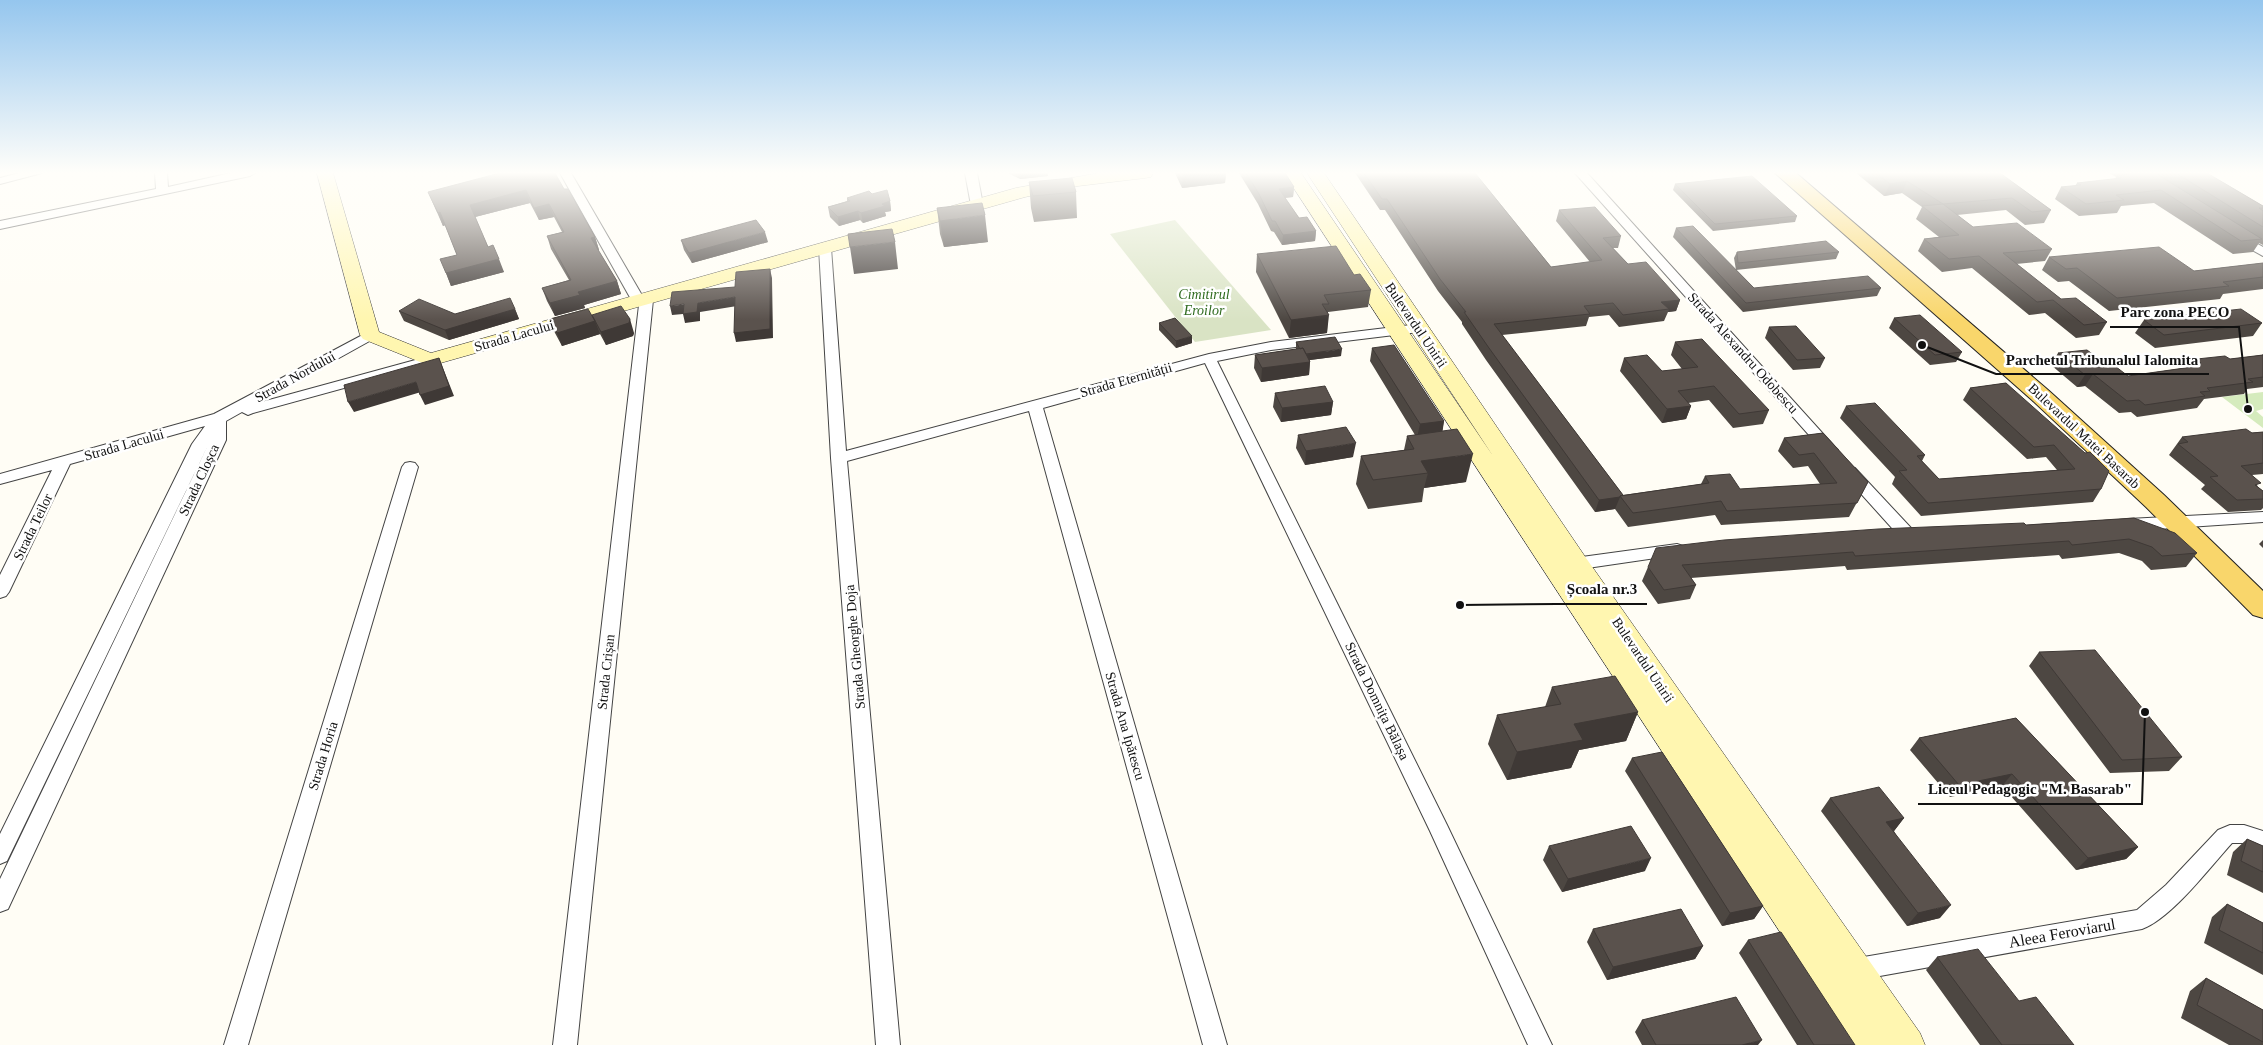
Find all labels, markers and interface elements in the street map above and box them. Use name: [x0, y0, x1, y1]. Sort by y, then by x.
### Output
street label: Bulevardul Unirii: [1382, 280, 1450, 370]
park label: Cimitirul Eroilor: [1178, 287, 1230, 318]
street label: Strada Alexandru Odobescu: [1685, 290, 1801, 416]
callout: Parc zona PECO: [2110, 297, 2239, 327]
text: Parc zona PECO: [2121, 304, 2229, 320]
street label: Strada Lacului: [473, 317, 556, 355]
callout: Parchetul Tribunalul Ialomita: [1996, 344, 2209, 374]
street label: Strada Nordului: [252, 349, 338, 405]
text: Parchetul Tribunalul Ialomita: [2006, 352, 2199, 368]
street label: Strada Eternității: [1078, 360, 1174, 401]
street label: Bulevardul Matei Basarab: [2025, 380, 2143, 492]
street label: Strada Lacului: [83, 426, 166, 464]
street label: Strada Cloșca: [176, 441, 223, 519]
street label: Strada Teilor: [10, 491, 56, 563]
callout: Școala nr.3: [1557, 574, 1647, 604]
text: Școala nr.3: [1567, 581, 1637, 598]
street label: Strada Gheorghe Doja: [842, 583, 868, 710]
street label: Bulevardul Unirii: [1609, 615, 1677, 705]
street label: Strada Crișan: [595, 634, 618, 711]
street label: Strada Domnița Bălașa: [1341, 640, 1412, 763]
street label: Strada Ana Ipătescu: [1102, 670, 1148, 782]
street label: Strada Horia: [305, 719, 341, 792]
callout: Liceul Pedagogic "M. Basarab": [1918, 774, 2142, 804]
text: Liceul Pedagogic "M. Basarab": [1928, 781, 2132, 797]
street label: Aleea Feroviarul: [2007, 915, 2117, 951]

